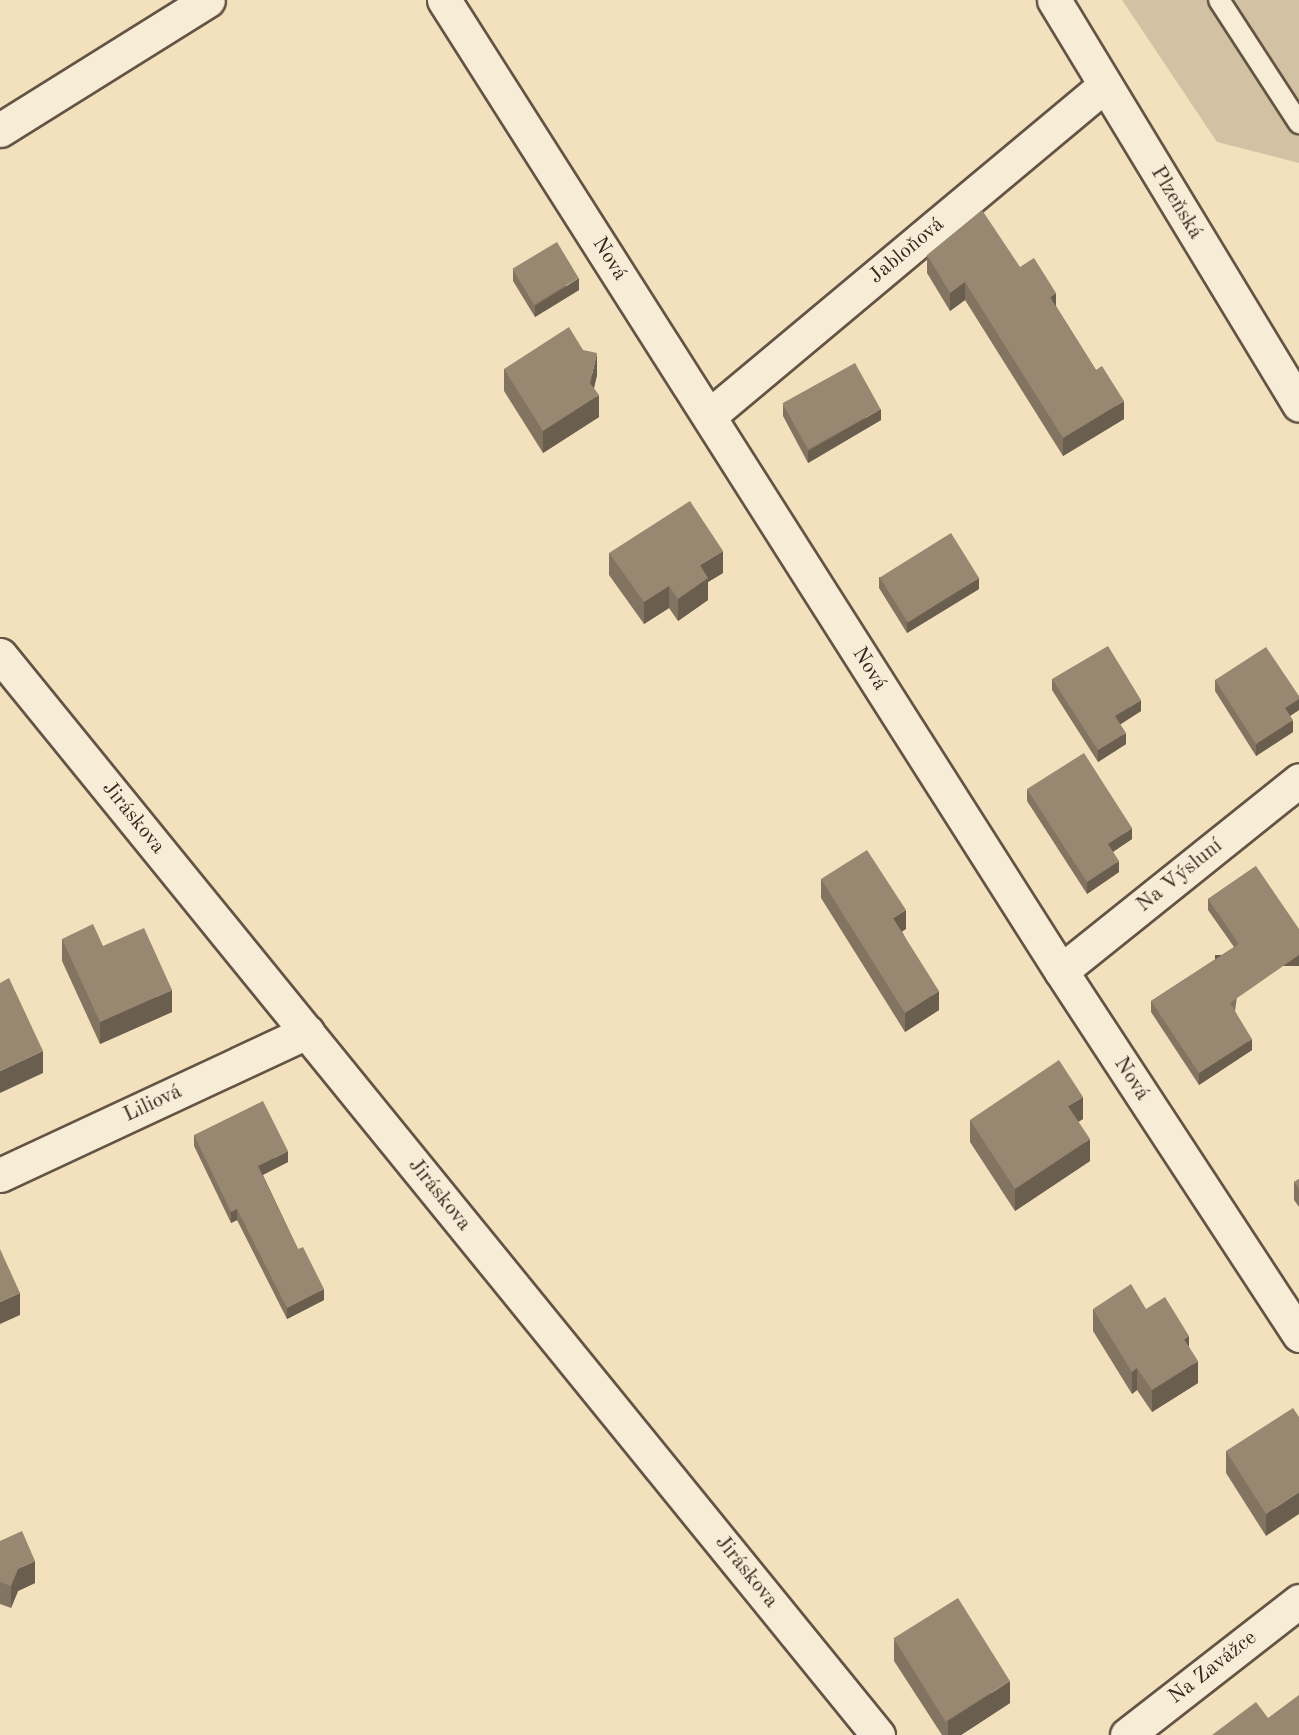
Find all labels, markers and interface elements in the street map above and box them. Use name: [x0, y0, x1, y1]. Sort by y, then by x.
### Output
street label: Plzeňská: [1144, 162, 1208, 244]
street label: Jabloňová: [864, 212, 950, 290]
street label: Nová: [586, 233, 632, 285]
street label: Nová: [846, 643, 892, 695]
street label: Jiráskova: [96, 777, 170, 859]
street label: Na Výsluní: [1132, 834, 1228, 918]
street label: Nová: [1108, 1053, 1154, 1105]
street label: Liliová: [120, 1080, 186, 1128]
street label: Jiráskova: [402, 1154, 476, 1236]
street label: Jiráskova: [709, 1531, 783, 1613]
street label: Na Zavážce: [1164, 1626, 1262, 1710]

